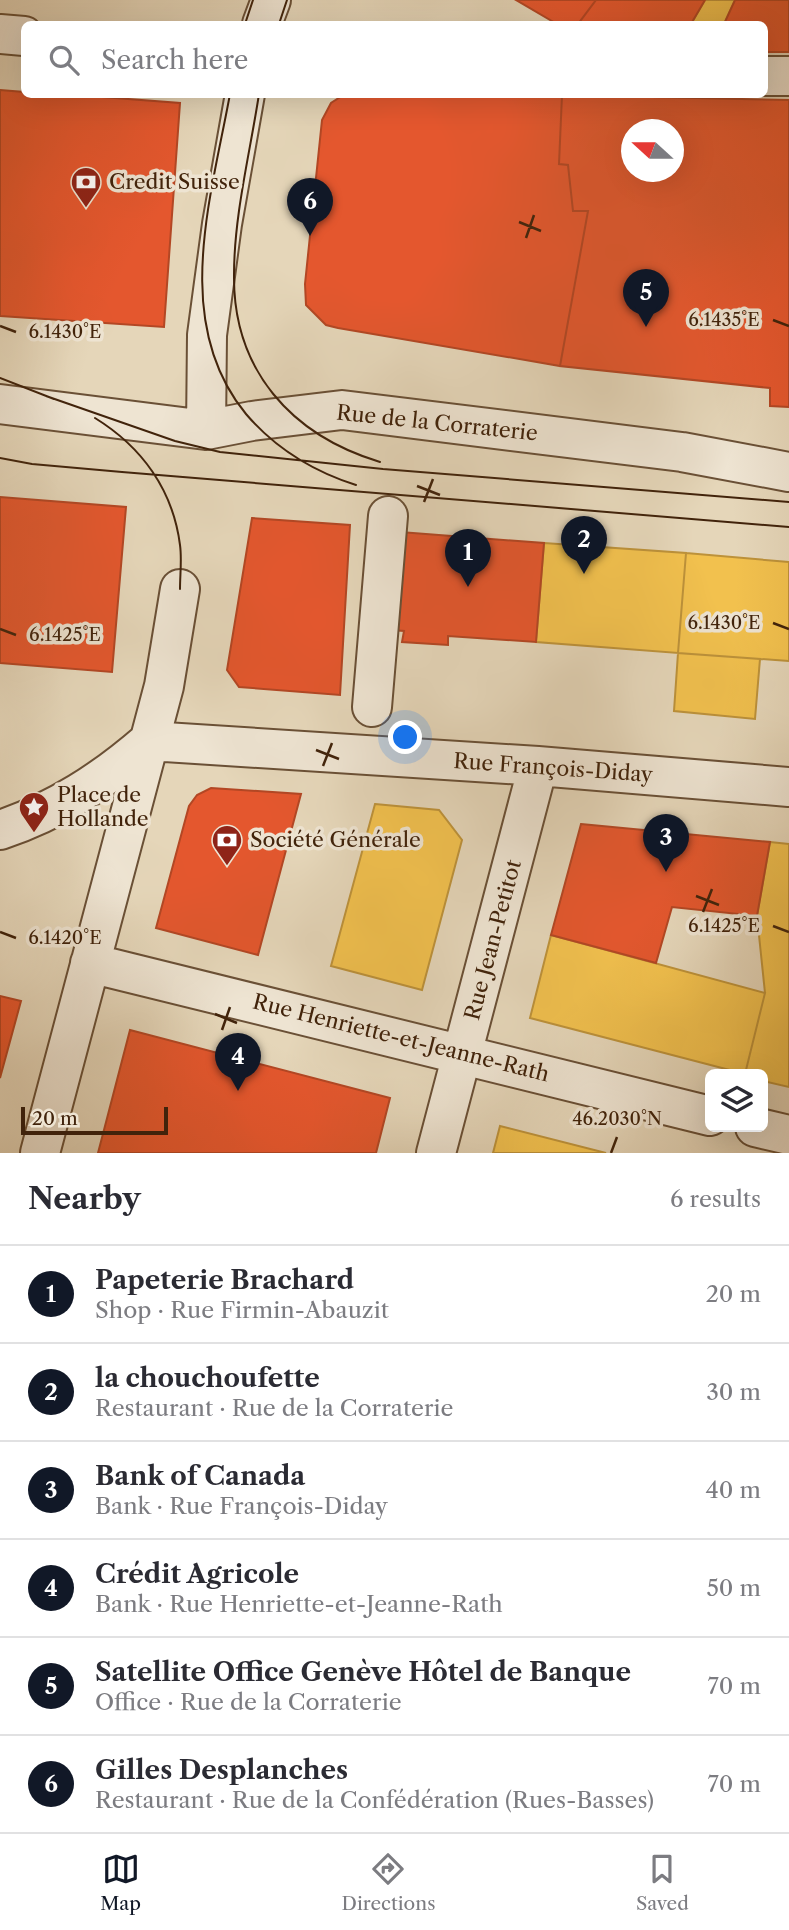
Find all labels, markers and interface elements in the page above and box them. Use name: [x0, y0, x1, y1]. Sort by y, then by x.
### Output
search box: [21, 21, 768, 98]
icon: search: [45, 41, 83, 79]
text: Search here: [101, 44, 248, 76]
north arrow: [621, 119, 684, 182]
bank icon: Credit Suisse: [69, 165, 103, 209]
place label: Credit Suisse: [109, 169, 240, 194]
pin: 6: [287, 178, 333, 236]
pin: 5: [623, 269, 669, 327]
text: 6.1435°E: [688, 309, 760, 331]
text: 6.1430°E: [29, 321, 101, 343]
street label: Rue de la Corraterie: [335, 399, 539, 446]
pin: 2: [561, 516, 607, 574]
pin: 1: [445, 529, 491, 587]
text: 6.1430°E: [688, 612, 760, 634]
text: 6.1425°E: [29, 624, 101, 646]
your location: [388, 720, 422, 754]
street label: Rue François-Diday: [453, 748, 654, 787]
place label: Place de Hollande: [57, 782, 149, 831]
place icon: Place de Hollande: [17, 790, 51, 834]
pin: 3: [643, 814, 689, 872]
bank icon: Société Générale: [210, 823, 244, 867]
place label: Société Générale: [250, 827, 421, 852]
street label: Rue Jean-Petitot: [459, 856, 526, 1023]
text: 6.1425°E: [688, 915, 760, 937]
text: 6.1420°E: [28, 927, 102, 949]
street label: Rue Henriette-et-Jeanne-Rath: [250, 989, 552, 1086]
pin: 4: [215, 1033, 261, 1091]
map controls: [705, 1069, 768, 1132]
button: layers: [705, 1069, 768, 1132]
scale bar: [21, 1104, 168, 1136]
text: 20 m: [32, 1107, 78, 1130]
text: 46.2030°N: [572, 1108, 662, 1130]
text: Nearby: [28, 1180, 141, 1217]
text: 6 results: [670, 1185, 761, 1213]
text: Papeterie Brachard: [95, 1264, 354, 1296]
text: 1: [46, 1280, 56, 1308]
text: 20 m: [706, 1280, 761, 1308]
text: Shop · Rue Firmin-Abauzit: [95, 1296, 389, 1324]
text: la chouchoufette: [95, 1362, 320, 1394]
text: 2: [44, 1378, 58, 1406]
text: 30 m: [706, 1378, 761, 1406]
text: Restaurant · Rue de la Corraterie: [95, 1394, 454, 1422]
text: Bank of Canada: [95, 1460, 305, 1492]
text: 3: [45, 1476, 58, 1504]
text: 40 m: [706, 1476, 761, 1504]
text: Bank · Rue François-Diday: [95, 1492, 388, 1520]
text: Crédit Agricole: [95, 1558, 299, 1590]
text: 4: [44, 1574, 58, 1602]
text: 50 m: [706, 1574, 761, 1602]
text: Bank · Rue Henriette-et-Jeanne-Rath: [95, 1590, 503, 1618]
text: Satellite Office Genève Hôtel de Banque: [95, 1656, 631, 1688]
text: 5: [45, 1672, 57, 1700]
text: 70 m: [708, 1672, 761, 1700]
text: Office · Rue de la Corraterie: [95, 1688, 402, 1716]
text: Gilles Desplanches: [95, 1754, 348, 1786]
text: 6: [44, 1770, 58, 1798]
text: 70 m: [708, 1770, 761, 1798]
text: Restaurant · Rue de la Confédération (Rues-Basses): [95, 1786, 654, 1814]
tab: Map: [100, 1850, 141, 1915]
tab: Directions: [342, 1850, 435, 1915]
tab: Saved: [636, 1850, 689, 1915]

